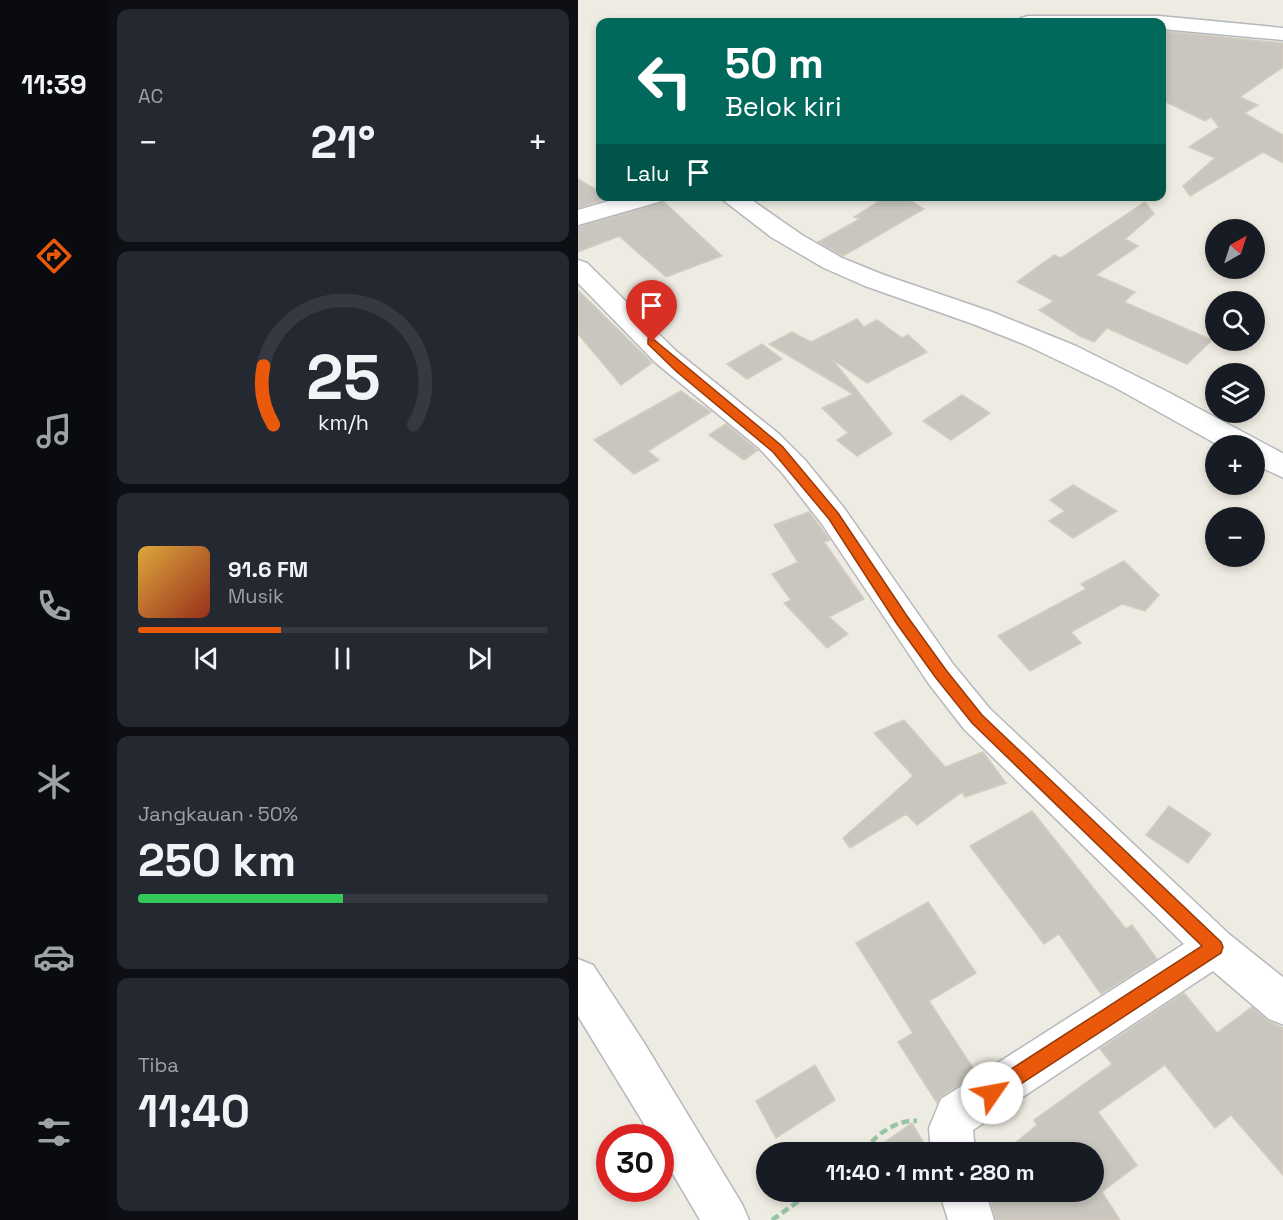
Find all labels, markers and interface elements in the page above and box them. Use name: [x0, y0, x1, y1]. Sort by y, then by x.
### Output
text: 50 m: [725, 37, 824, 90]
icon: left: [626, 42, 704, 120]
text: 11:39: [21, 67, 87, 102]
text: AC: [138, 83, 163, 109]
text: Belok kiri: [725, 89, 842, 124]
text: 21°: [311, 114, 375, 171]
text: −: [138, 122, 158, 164]
text: +: [528, 122, 548, 164]
icon: arrive: [682, 156, 715, 189]
text: Lalu: [626, 159, 670, 187]
north arrow: [1205, 219, 1265, 279]
map controls: [1205, 219, 1265, 567]
icon: directions: [33, 235, 75, 277]
pin: [626, 280, 677, 342]
icon: arrive: [635, 289, 668, 322]
button: search: [1205, 291, 1265, 351]
text: 25: [306, 338, 380, 417]
button: layers: [1205, 363, 1265, 423]
text: km/h: [317, 409, 369, 436]
icon: music: [33, 410, 75, 452]
button: +: [1205, 435, 1265, 495]
button: −: [1205, 507, 1265, 567]
text: 91.6 FM: [228, 555, 308, 583]
text: Musik: [228, 583, 284, 609]
icon: phone: [33, 585, 75, 627]
icon: previous: [190, 642, 223, 675]
icon: pause: [326, 642, 359, 675]
icon: next: [463, 642, 496, 675]
icon: climate: [33, 761, 75, 803]
text: Jangkauan · 50%: [138, 801, 298, 827]
text: 250 km: [138, 832, 296, 889]
icon: car: [33, 936, 75, 978]
text: Tiba: [138, 1052, 179, 1078]
position arrow: [960, 1061, 1024, 1125]
text: 11:40: [138, 1083, 250, 1140]
icon: filters: [33, 1111, 75, 1153]
speed limit sign: 30: [596, 1124, 674, 1202]
text: 11:40 · 1 mnt · 280 m: [825, 1158, 1035, 1186]

